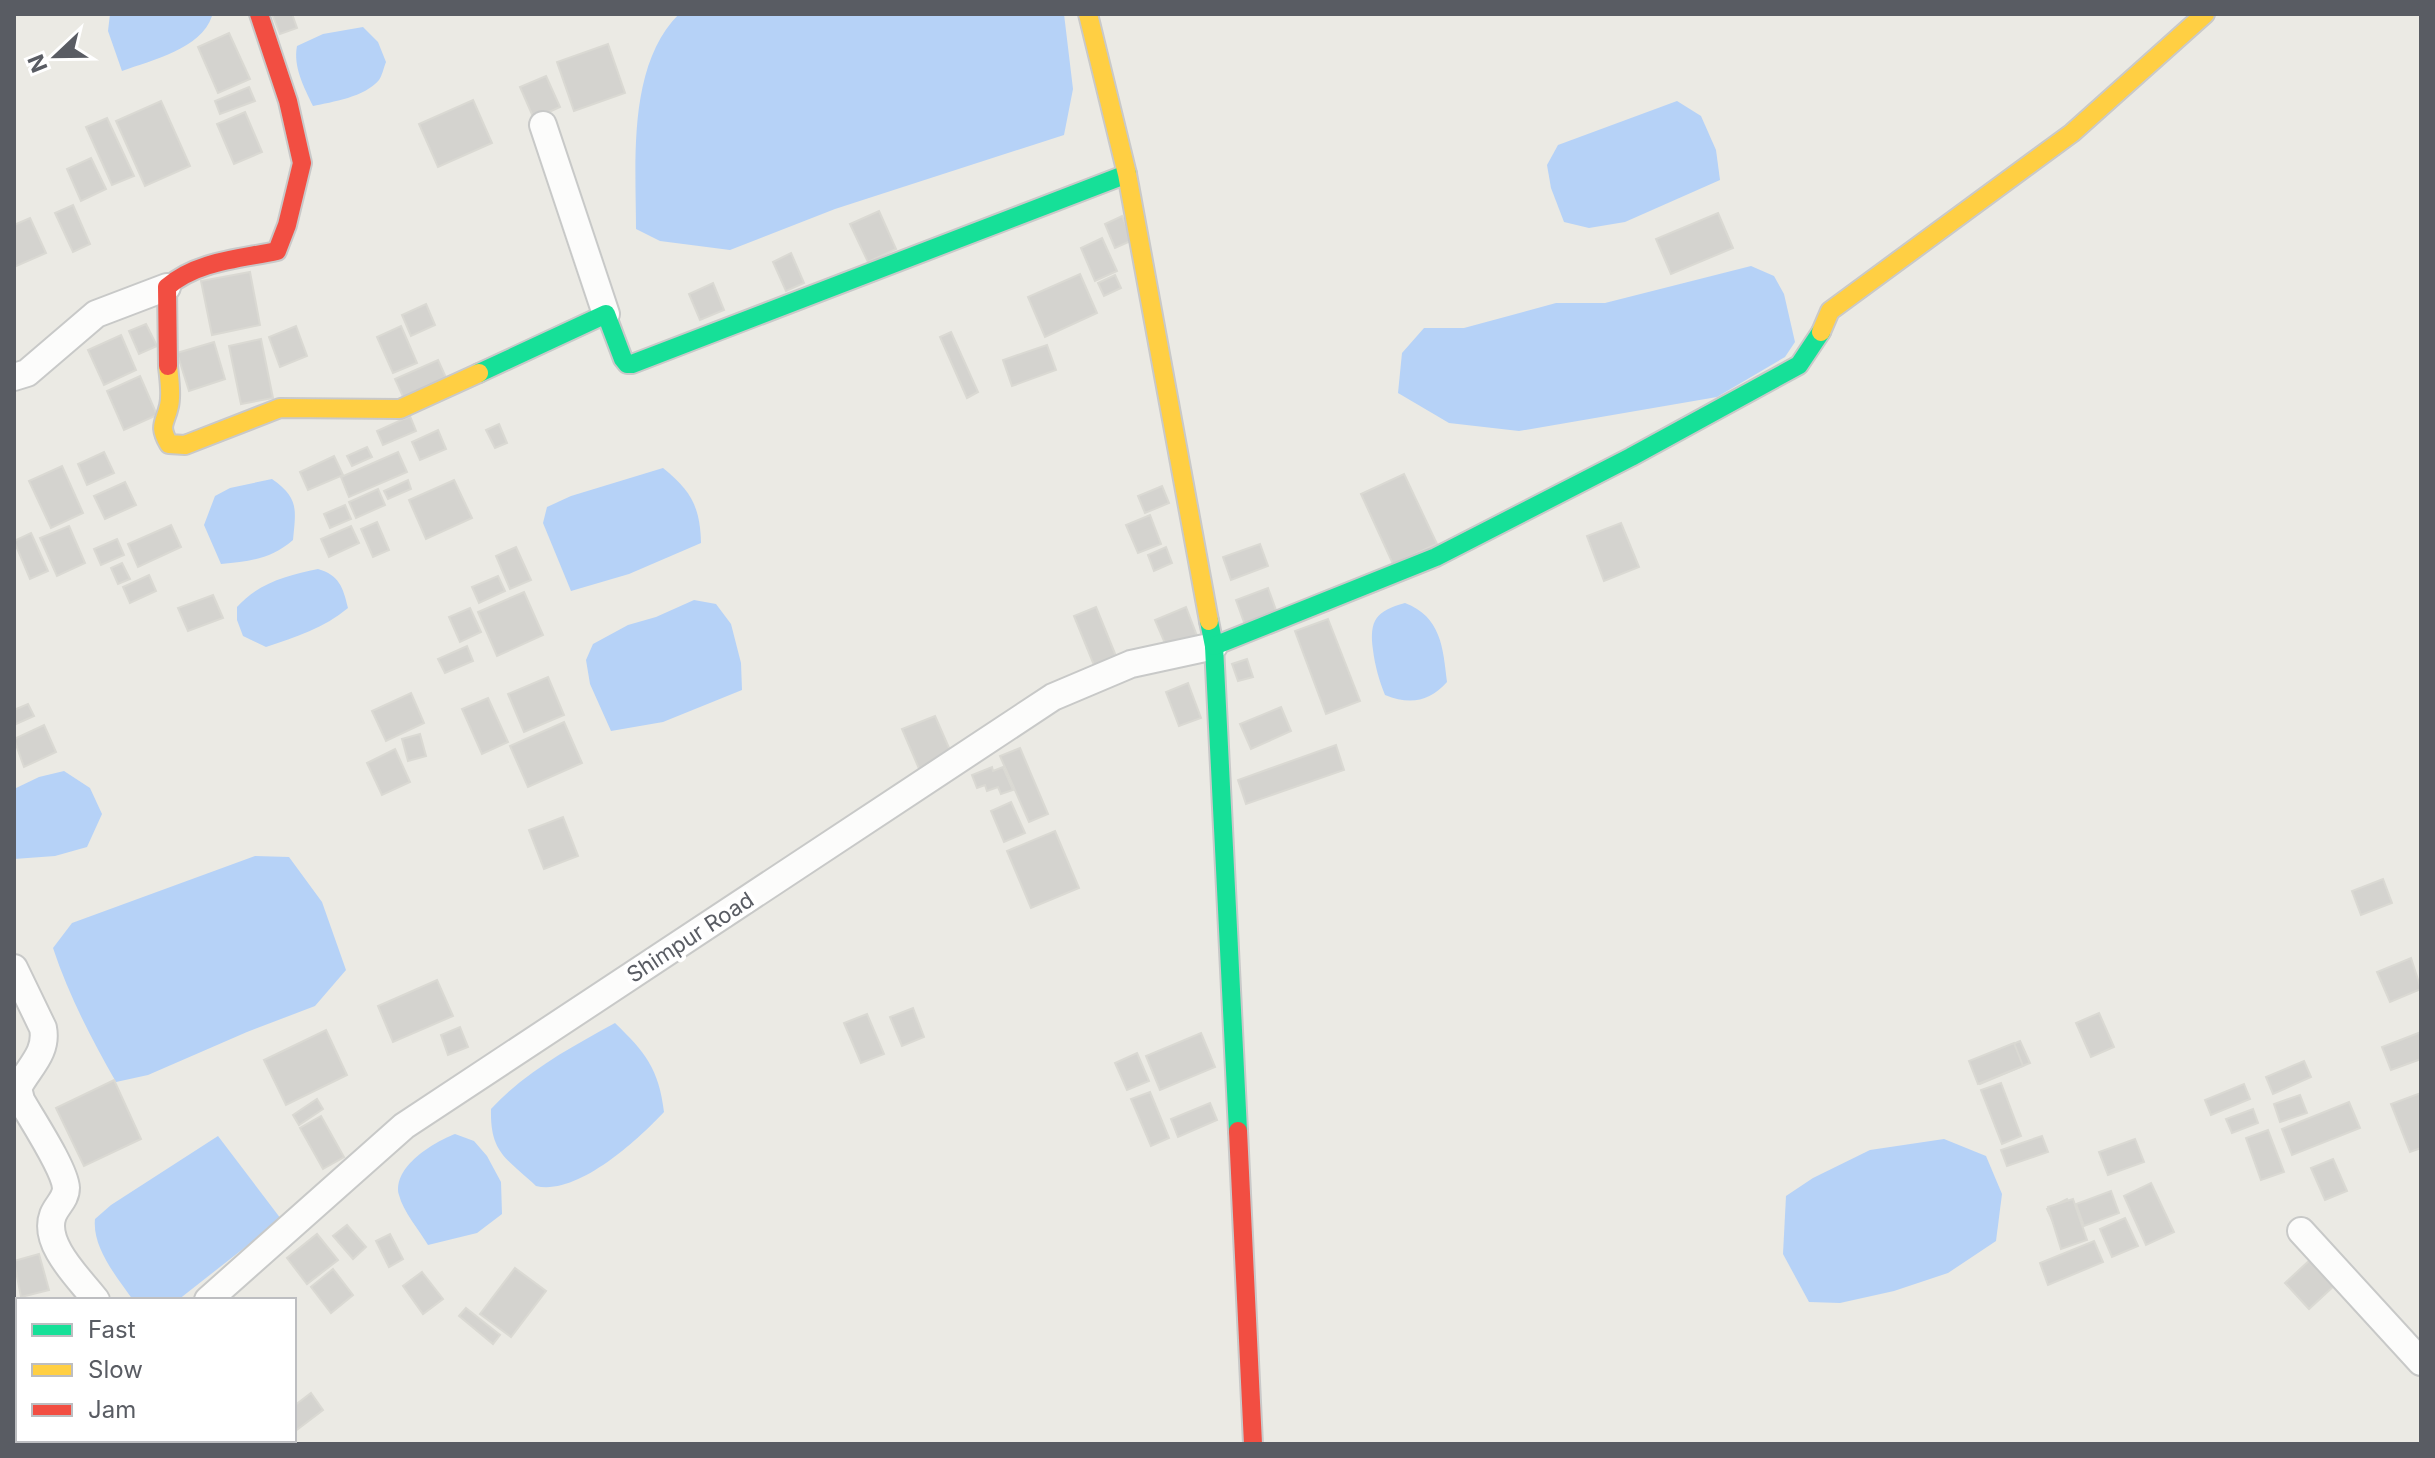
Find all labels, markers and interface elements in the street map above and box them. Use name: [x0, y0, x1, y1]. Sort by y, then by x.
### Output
north arrow: [16, 16, 96, 96]
text: N: [22, 51, 53, 76]
street label: Shimpur Road: [622, 886, 758, 988]
legend: [16, 1298, 296, 1442]
text: Fast: [88, 1315, 136, 1344]
text: Slow: [88, 1355, 143, 1384]
text: Jam: [88, 1395, 136, 1424]

